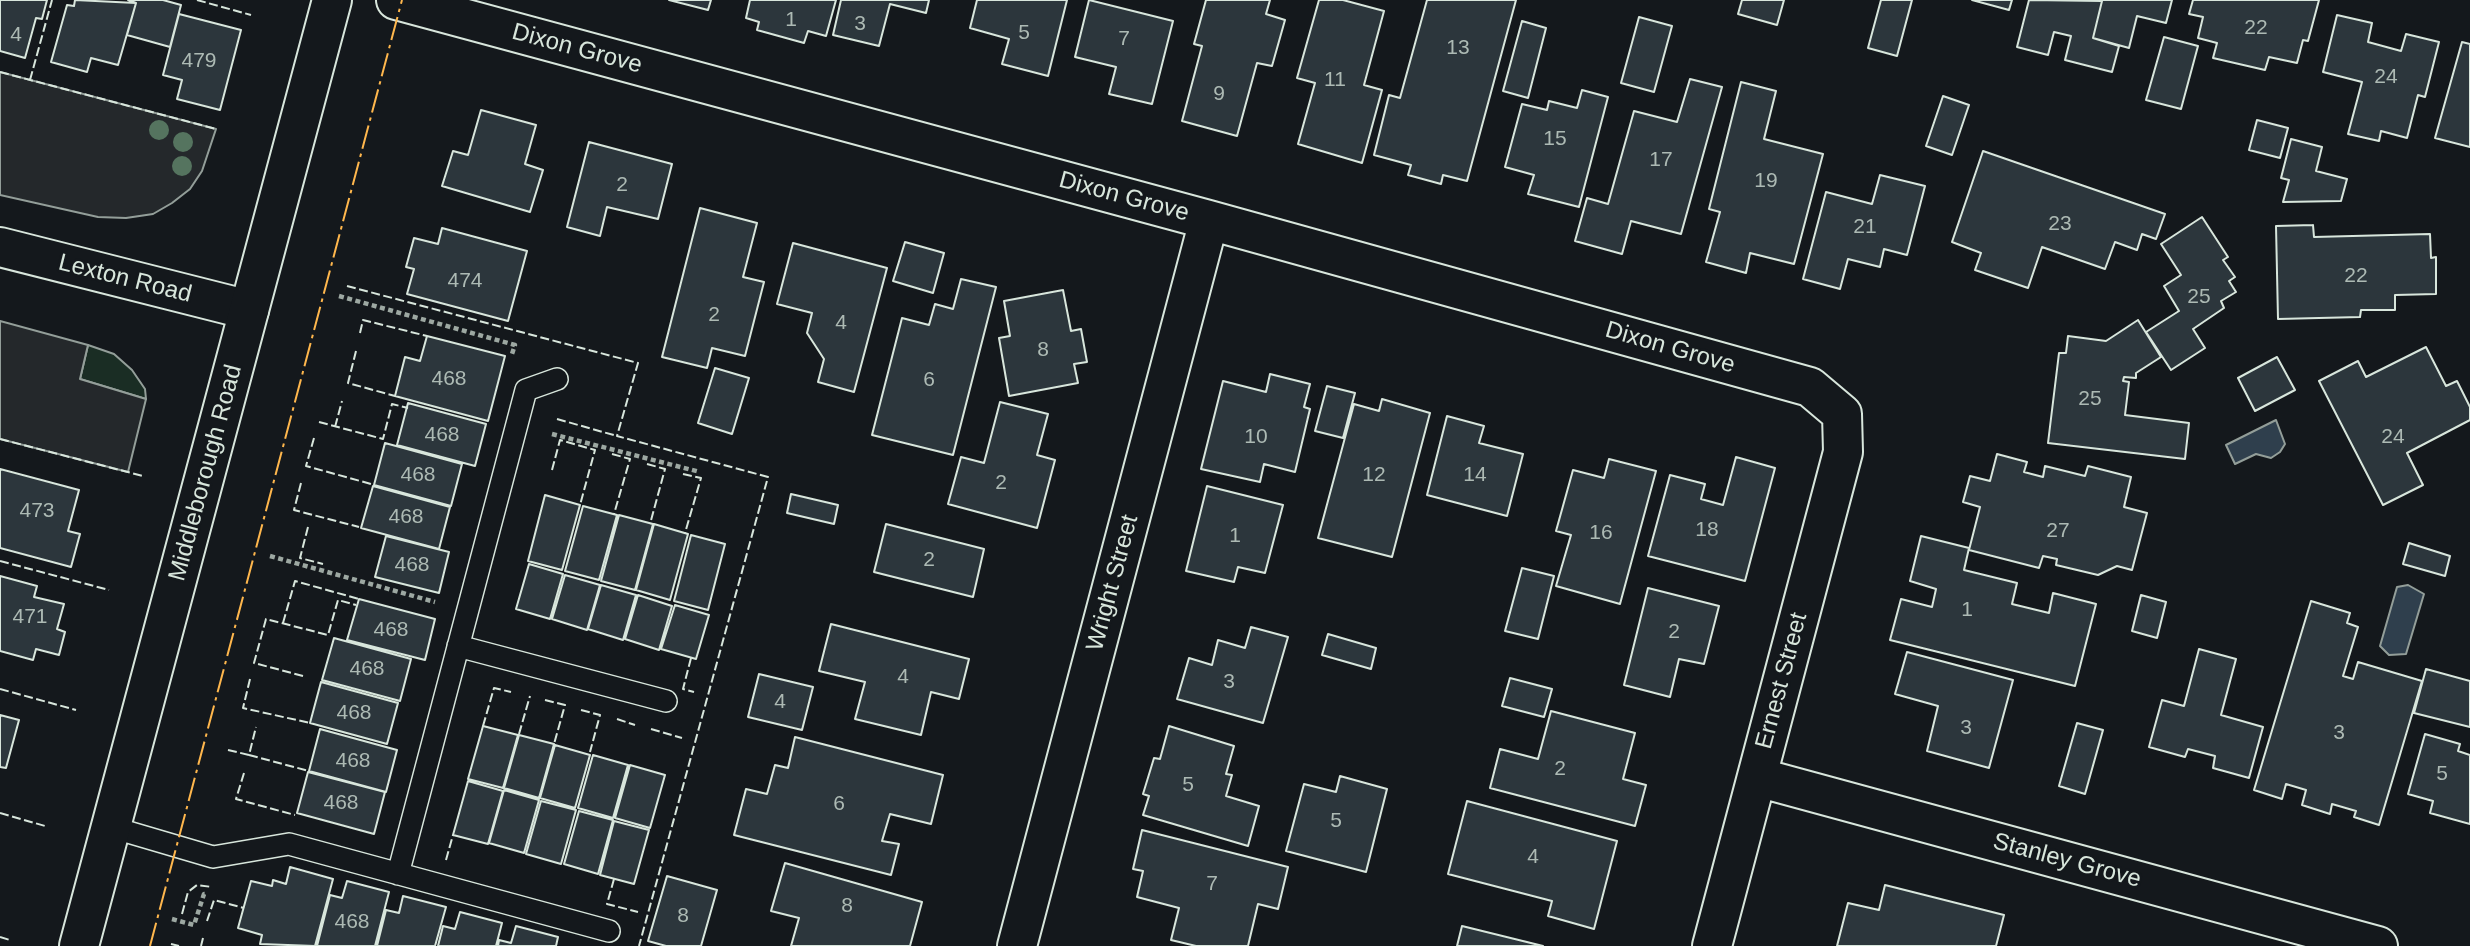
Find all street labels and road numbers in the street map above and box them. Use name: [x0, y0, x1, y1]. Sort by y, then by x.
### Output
street label: Dixon Grove: [509, 18, 645, 80]
street label: Dixon Grove: [1056, 166, 1192, 228]
street label: Lexton Road: [55, 249, 195, 309]
street label: Dixon Grove: [1602, 316, 1738, 380]
street label: Middleborough Road: [163, 362, 249, 584]
street label: Wright Street: [1081, 512, 1145, 654]
street label: Ernest Street: [1750, 610, 1814, 752]
street label: Stanley Grove: [1990, 827, 2144, 895]

